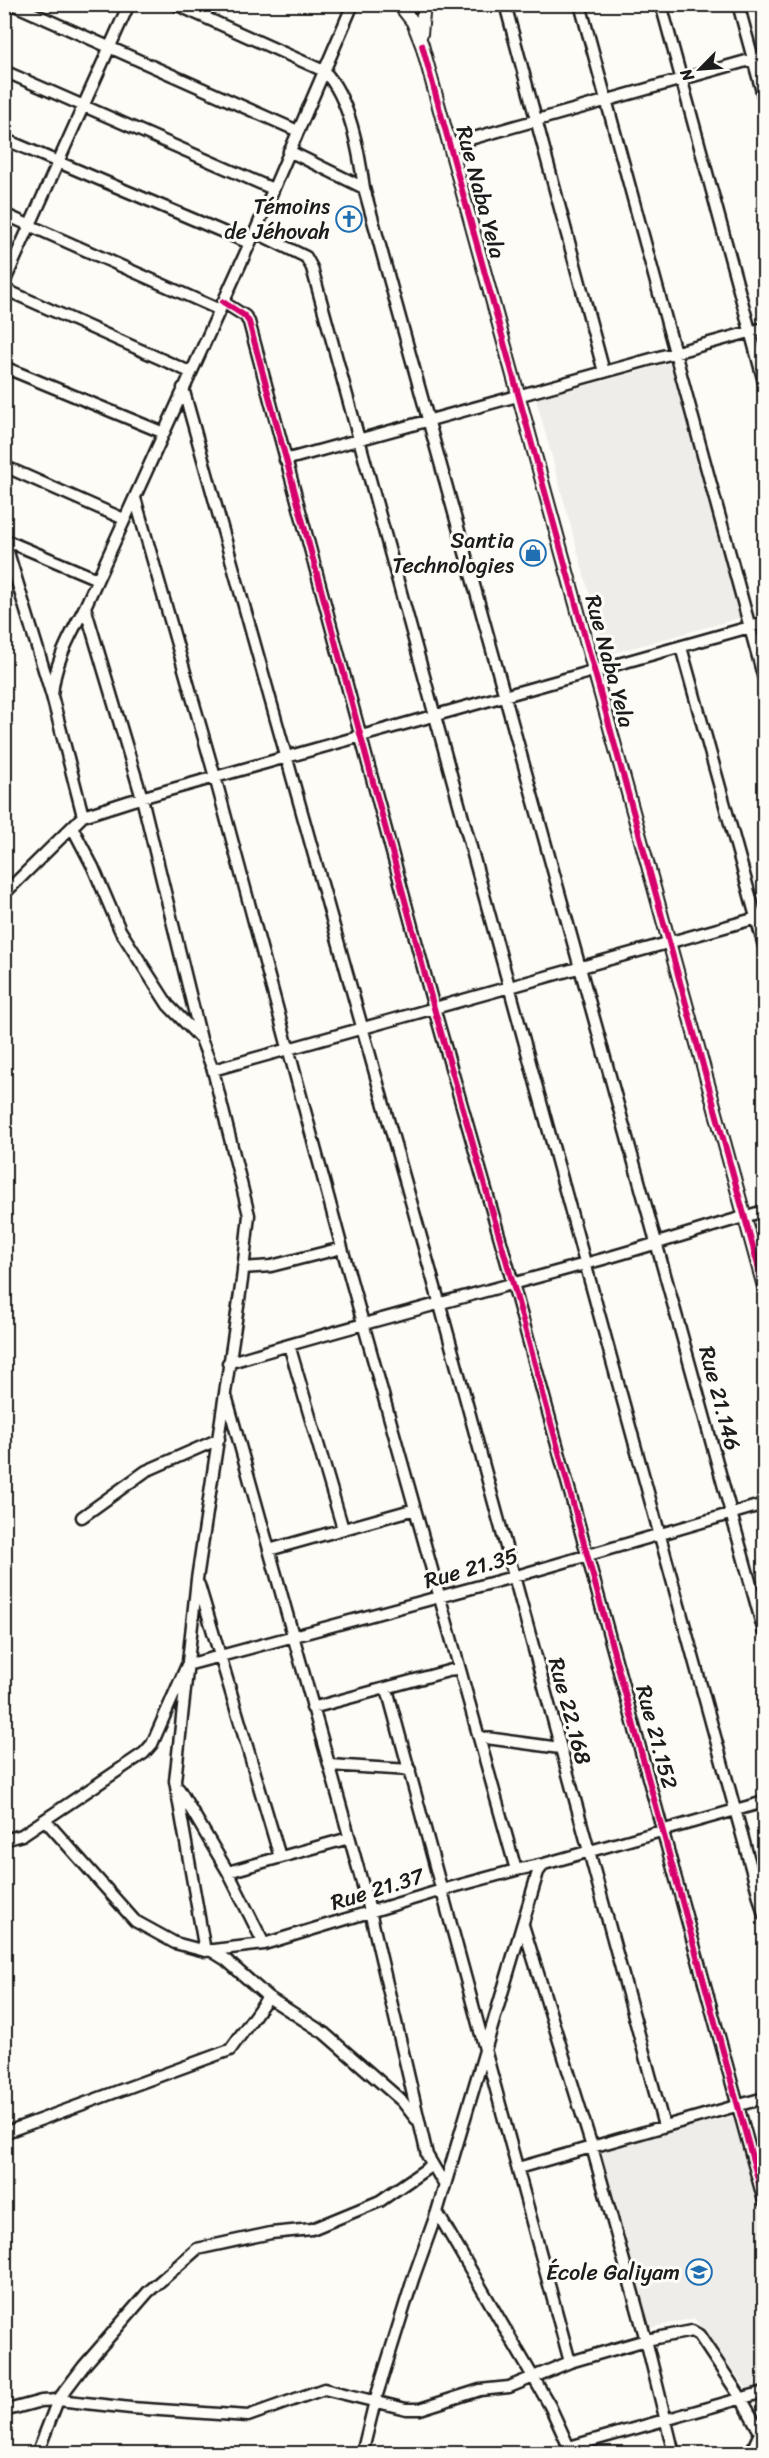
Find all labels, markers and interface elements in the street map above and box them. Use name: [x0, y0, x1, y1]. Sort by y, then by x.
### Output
north arrow: [670, 39, 730, 99]
text: N: [671, 63, 703, 87]
street label: Rue Naba Yela: [445, 121, 517, 263]
place label: Témoins de Jéhovah: [224, 187, 330, 251]
church icon: Témoins de Jéhovah: [334, 204, 364, 234]
place label: Santia Technologies: [392, 521, 514, 585]
shop icon: Santia Technologies: [518, 538, 548, 568]
street label: Rue Naba Yela: [574, 590, 646, 732]
street label: Rue 21.146: [687, 1341, 753, 1455]
street label: Rue 21.35: [419, 1536, 523, 1600]
street label: Rue 22.168: [537, 1653, 603, 1769]
street label: Rue 21.152: [624, 1681, 690, 1794]
street label: Rue 21.37: [326, 1856, 430, 1922]
place label: École Galiyam: [546, 2253, 680, 2292]
school or university icon: École Galiyam: [684, 2257, 714, 2287]

